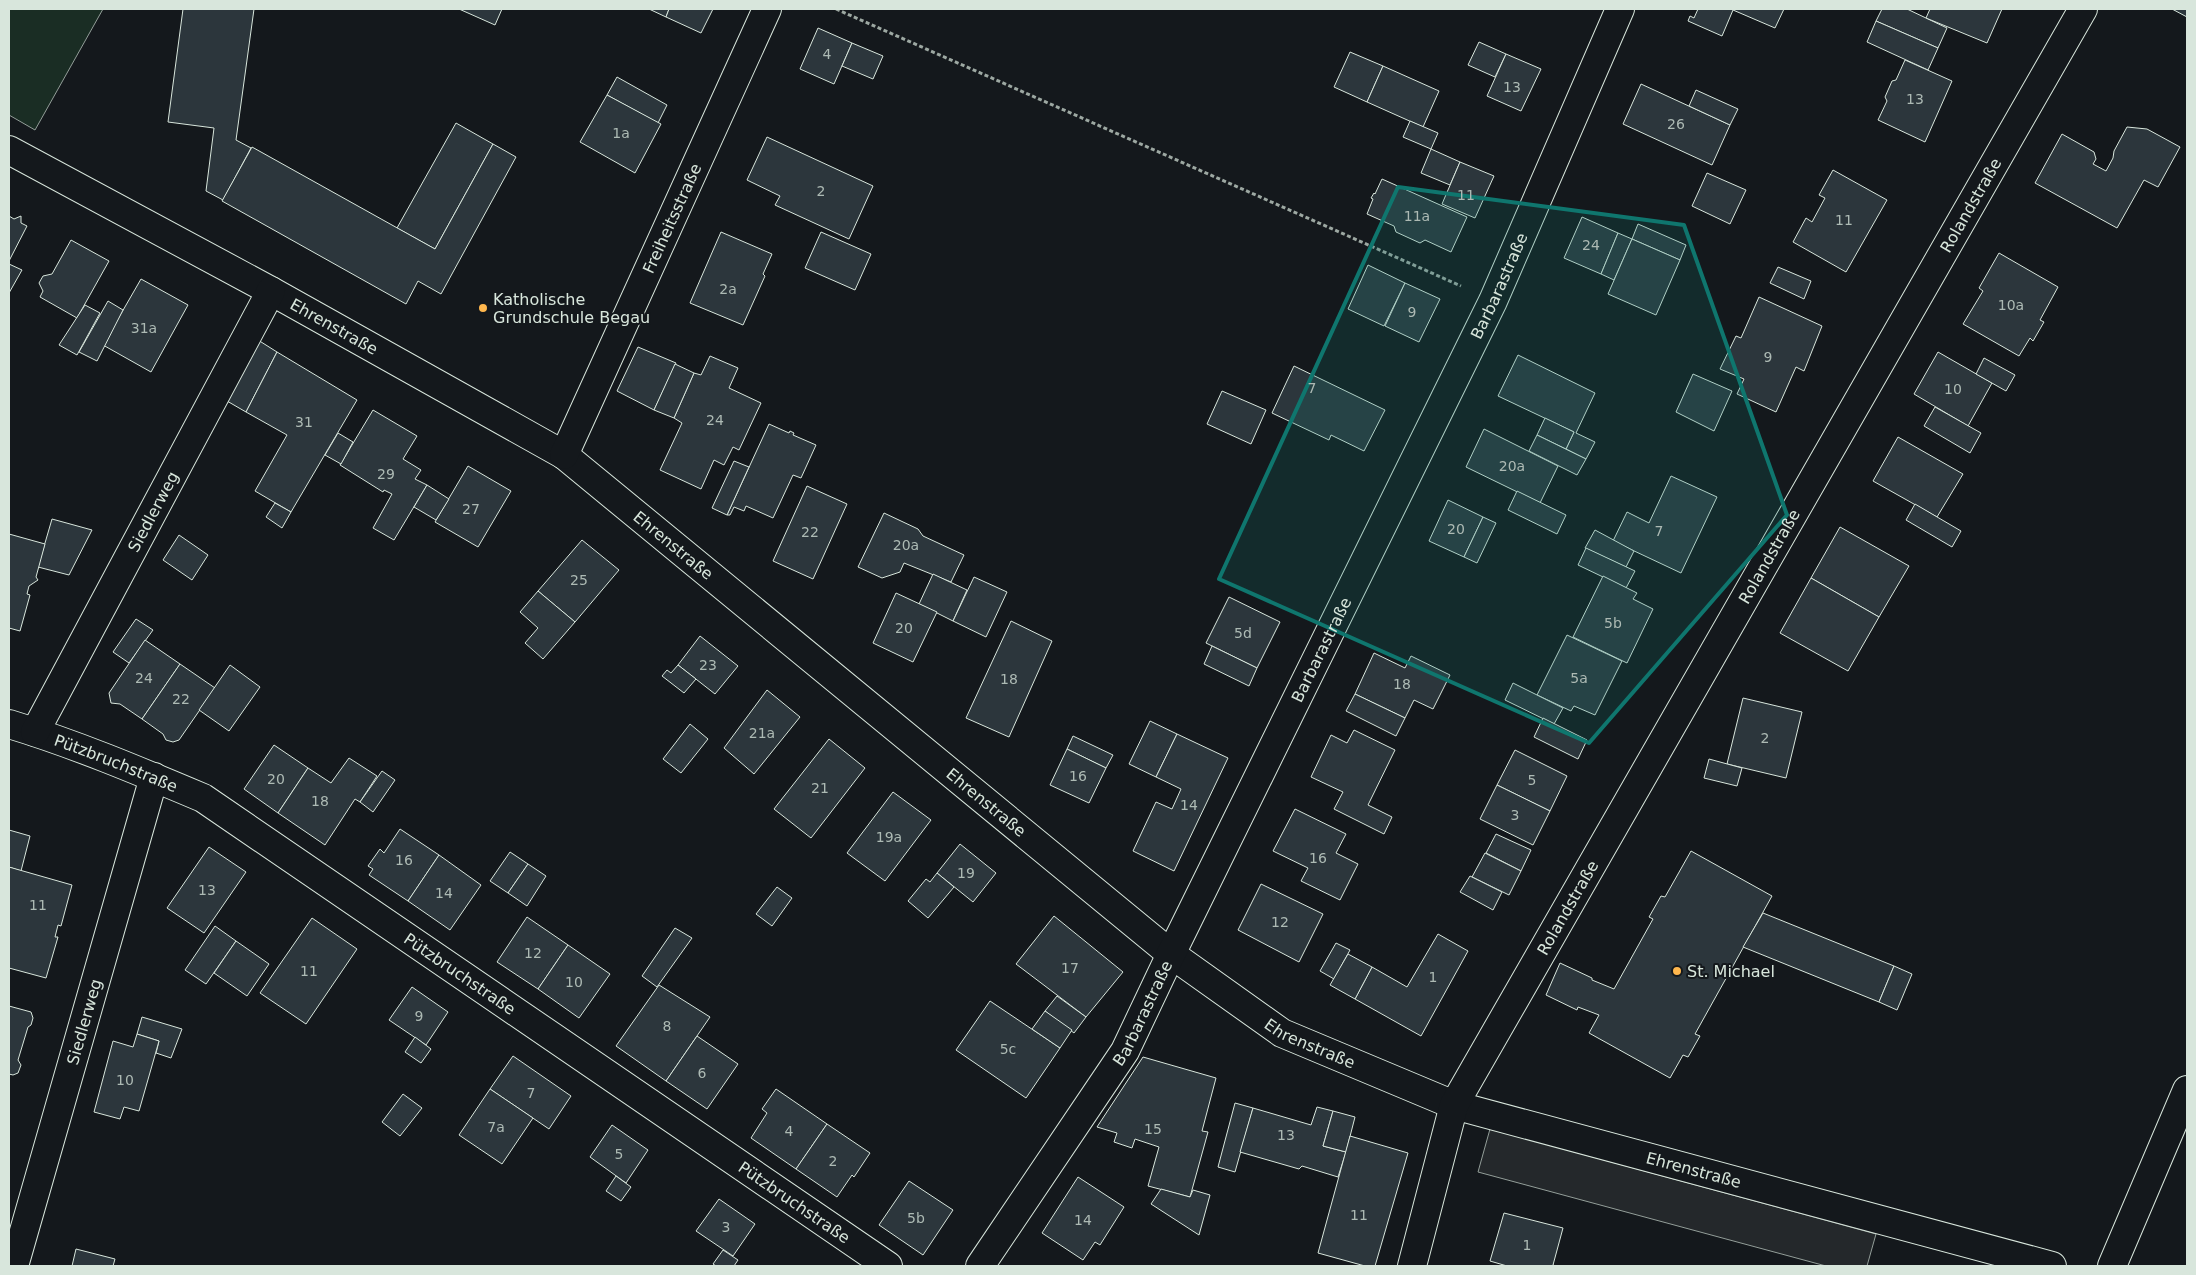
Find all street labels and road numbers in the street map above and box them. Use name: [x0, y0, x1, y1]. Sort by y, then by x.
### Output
street label: Rolandstraße: [1936, 155, 2005, 256]
street label: Freiheitsstraße: [639, 161, 705, 276]
street label: Barbarastraße: [1467, 230, 1532, 342]
street label: Ehrenstraße: [287, 295, 381, 359]
street label: Siedlerweg: [124, 468, 183, 555]
street label: Rolandstraße: [1735, 506, 1804, 607]
street label: Ehrenstraße: [629, 507, 717, 584]
street label: Barbarastraße: [1288, 594, 1355, 706]
street label: Pützbruchstraße: [52, 731, 180, 796]
street label: Ehrenstraße: [942, 764, 1030, 841]
street label: Rolandstraße: [1533, 857, 1602, 958]
street label: Pützbruchstraße: [400, 929, 519, 1019]
street label: Barbarastraße: [1109, 958, 1176, 1070]
street label: Siedlerweg: [63, 977, 106, 1067]
street label: Ehrenstraße: [1261, 1015, 1358, 1072]
street label: Ehrenstraße: [1644, 1148, 1743, 1192]
street label: Pützbruchstraße: [735, 1158, 854, 1247]

